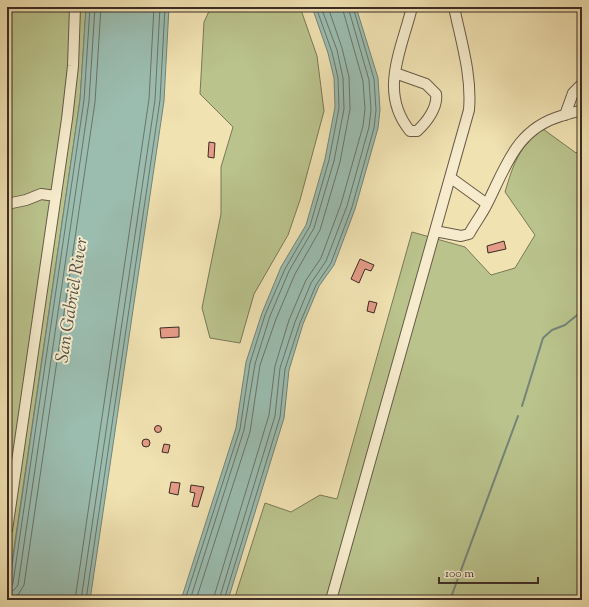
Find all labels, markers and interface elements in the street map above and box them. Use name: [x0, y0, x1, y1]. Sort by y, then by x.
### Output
water label: San Gabriel River: [50, 235, 96, 365]
scale bar: [439, 559, 538, 585]
text: 100 m: [445, 565, 474, 583]

